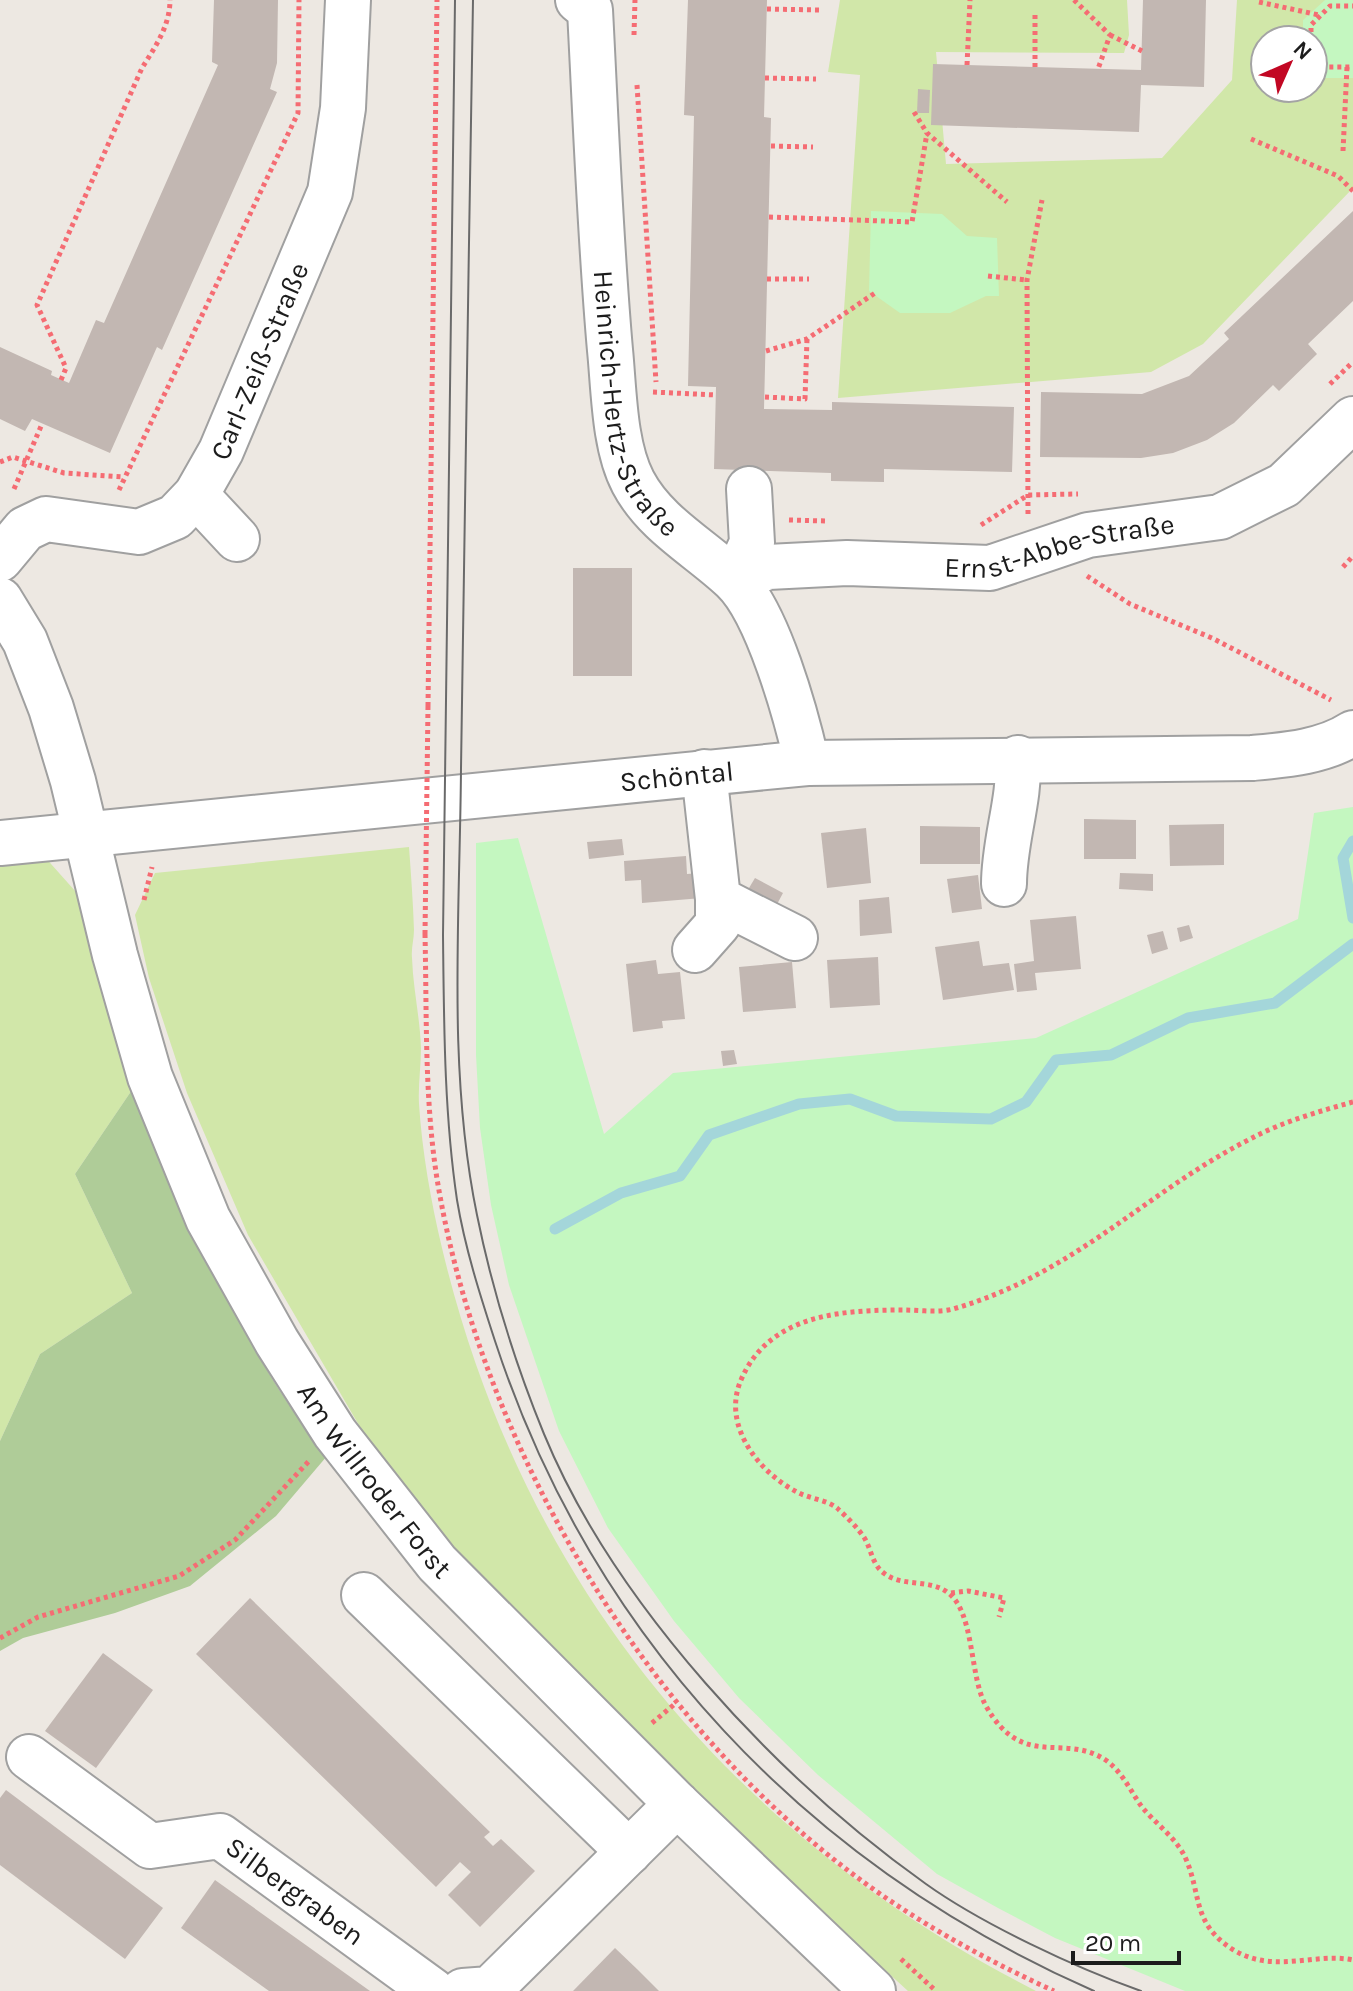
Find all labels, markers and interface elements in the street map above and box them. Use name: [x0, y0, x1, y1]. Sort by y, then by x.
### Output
north arrow: [1249, 24, 1329, 104]
text: N: [1288, 36, 1317, 65]
street label: Carl-Zeiß-Straße: [203, 257, 316, 465]
street label: Heinrich-Hertz-Straße: [587, 269, 685, 544]
street label: Ernst-Abbe-Straße: [944, 507, 1176, 585]
street label: Schöntal: [618, 754, 735, 798]
street label: Am Willroder Forst: [290, 1377, 458, 1585]
street label: Silbergraben: [219, 1830, 371, 1952]
scale bar: [1073, 1915, 1179, 1965]
text: 20 m: [1085, 1929, 1141, 1957]

